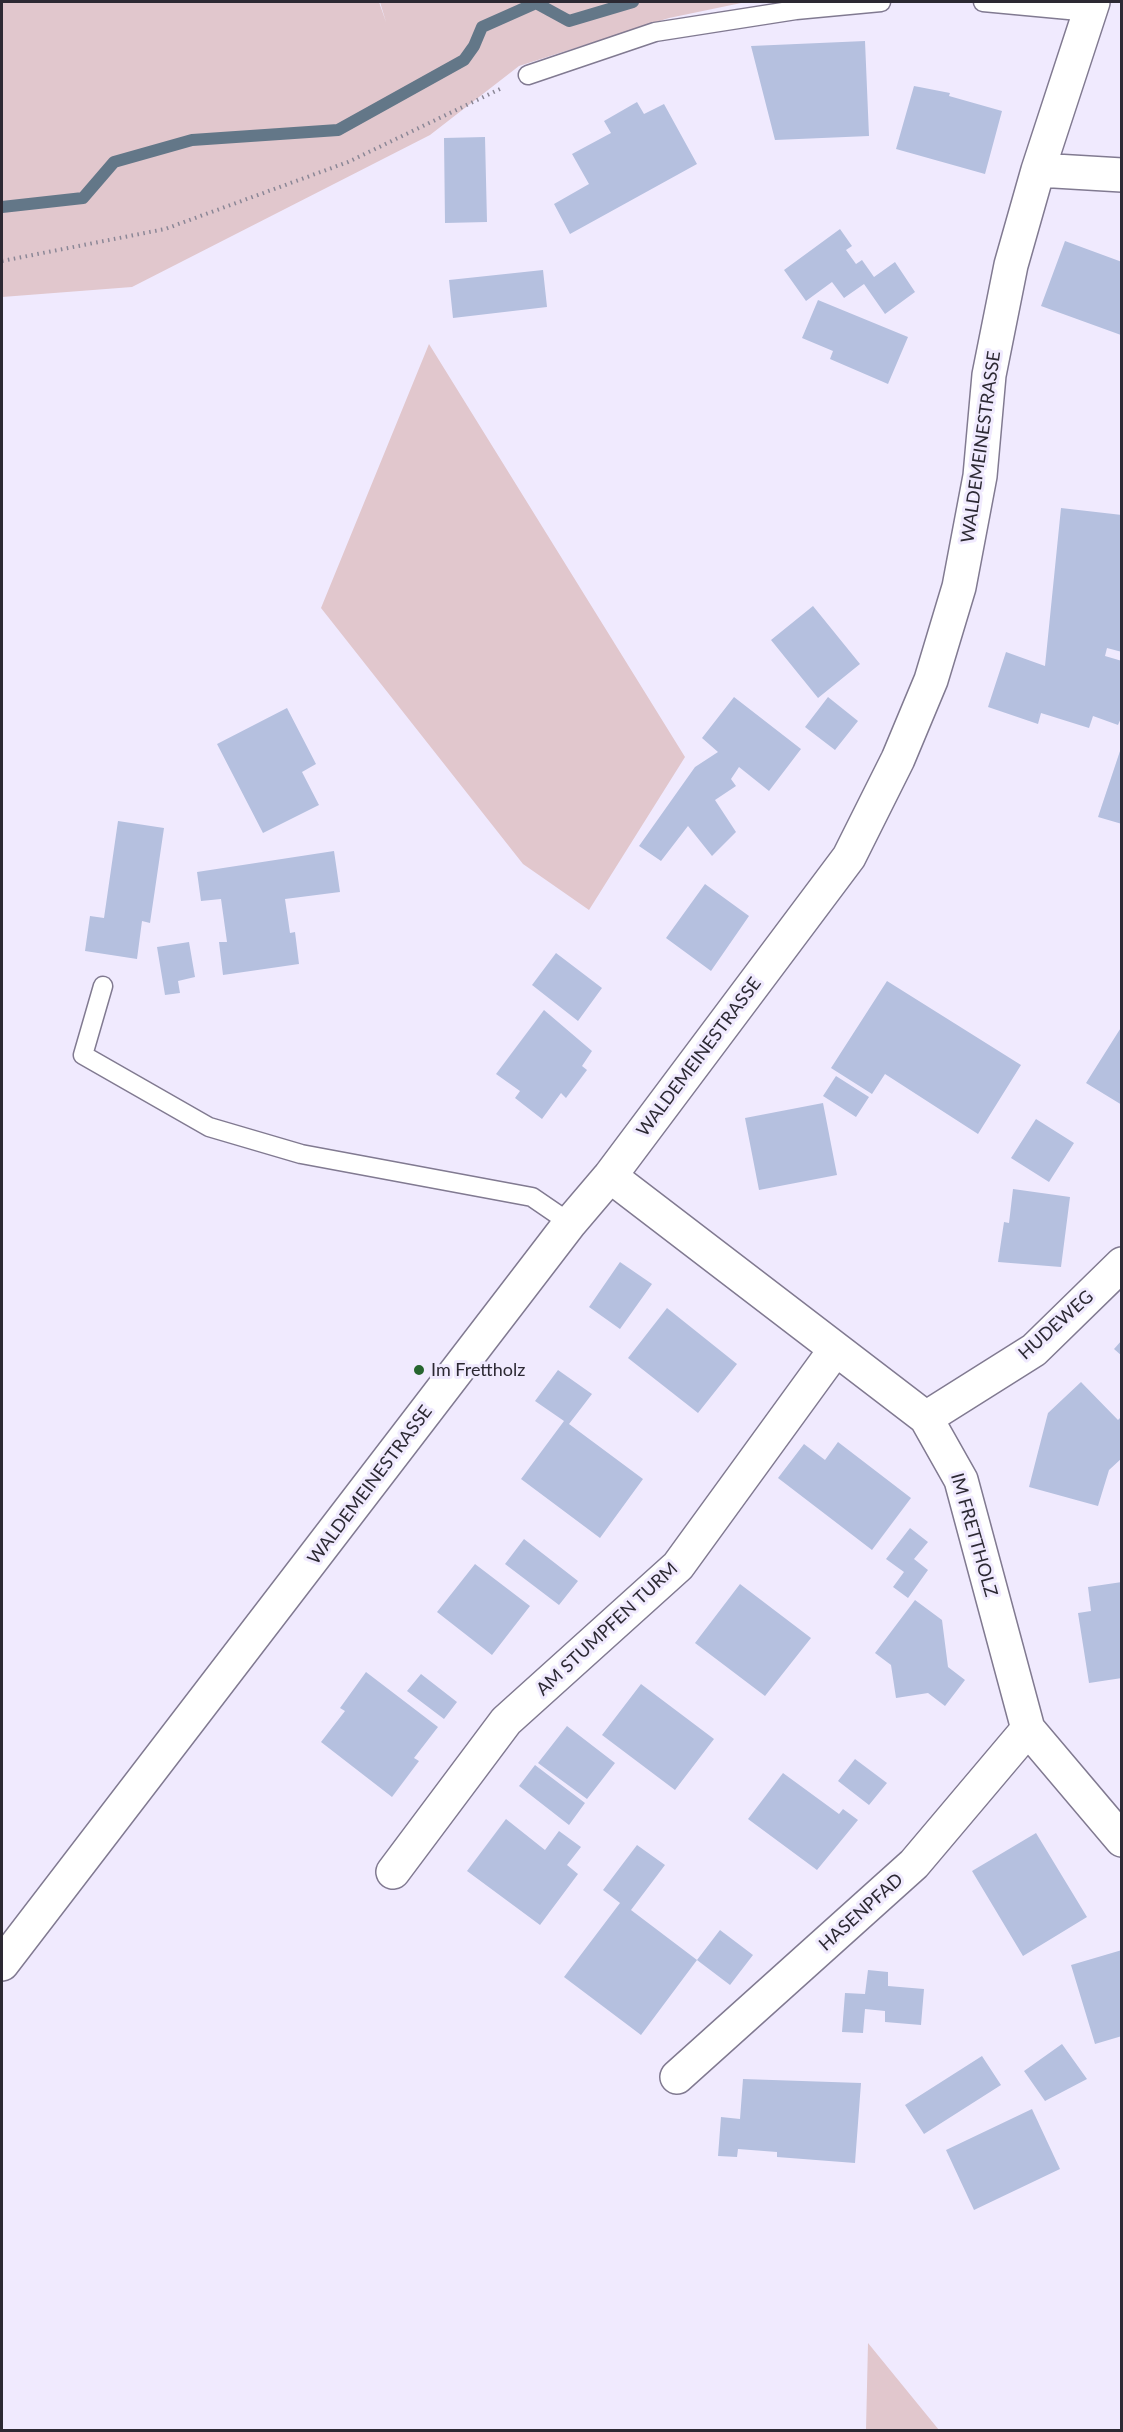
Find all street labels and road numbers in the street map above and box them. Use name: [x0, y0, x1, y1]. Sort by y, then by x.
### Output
street label: WALDEMEINESTRASSE: [957, 350, 1005, 544]
street label: WALDEMEINESTRASSE: [632, 973, 766, 1141]
street label: HUDEWEG: [1014, 1286, 1098, 1364]
street label: WALDEMEINESTRASSE: [303, 1401, 437, 1569]
street label: IM FRETTHOLZ: [946, 1471, 1002, 1599]
street label: AM STUMPFEN TURM: [532, 1558, 682, 1700]
street label: HASENPFAD: [815, 1869, 907, 1955]

